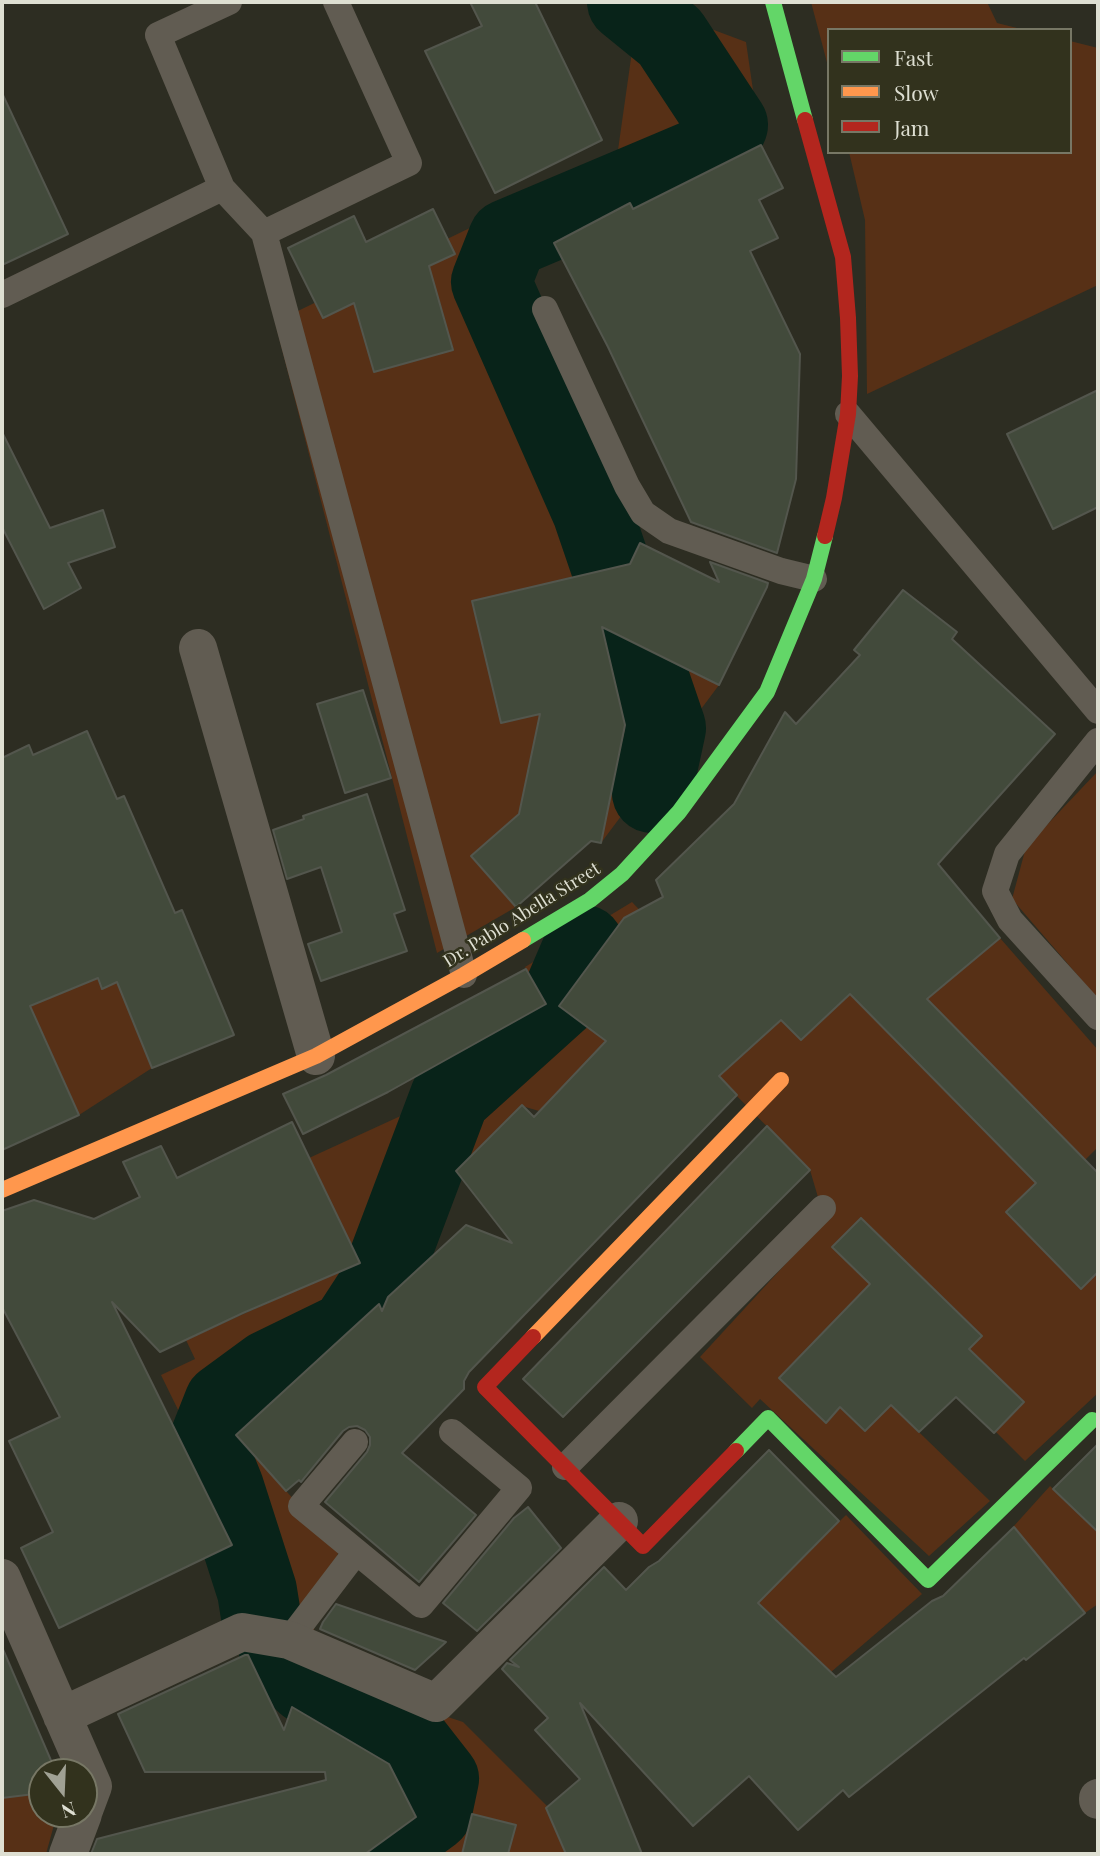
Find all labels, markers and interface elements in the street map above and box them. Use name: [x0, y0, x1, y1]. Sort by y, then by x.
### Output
legend: [827, 28, 1072, 154]
text: Fast: [894, 43, 933, 71]
text: Slow: [894, 78, 939, 106]
text: Jam: [894, 113, 930, 141]
street label: Dr. Pablo Abella Street: [440, 858, 604, 972]
north arrow: [28, 1758, 98, 1828]
text: N: [58, 1797, 79, 1826]

